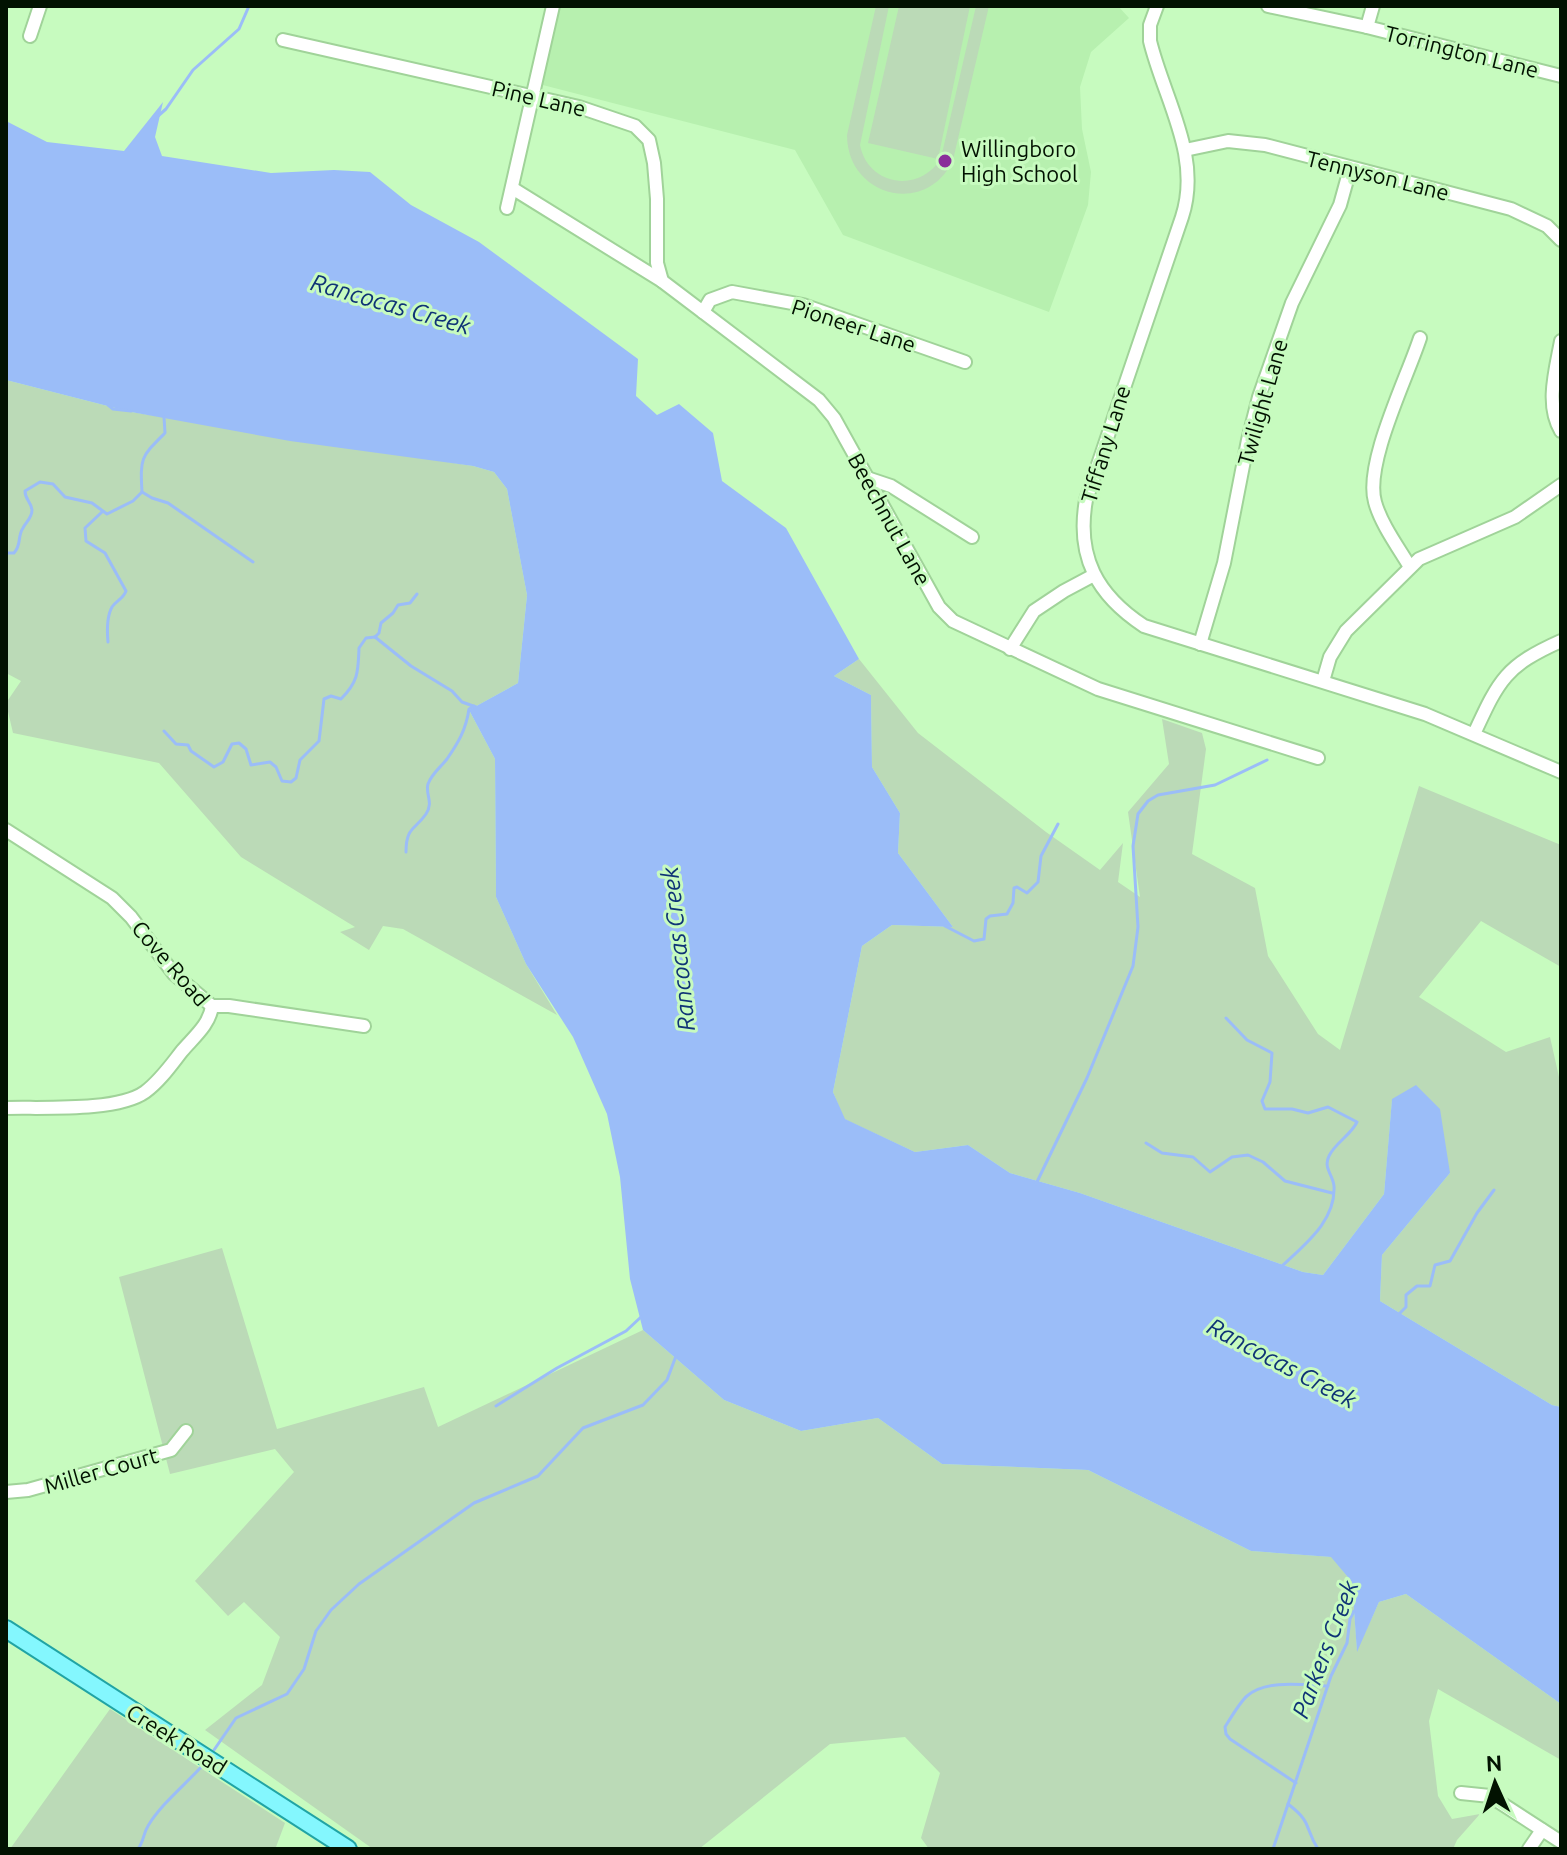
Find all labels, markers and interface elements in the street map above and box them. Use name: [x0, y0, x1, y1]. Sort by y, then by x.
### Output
street label: Torrington Lane: [1383, 20, 1541, 82]
street label: Pine Lane: [490, 75, 588, 121]
place label: Willingboro High School: [961, 136, 1078, 186]
street label: Tennyson Lane: [1304, 145, 1452, 205]
marker: Willingboro High School: [936, 152, 954, 170]
water label: Rancocas Creek: [308, 268, 475, 340]
street label: Pioneer Lane: [789, 293, 919, 357]
street label: Twilight Lane: [1232, 336, 1292, 468]
street label: Tiffany Lane: [1075, 382, 1135, 506]
street label: Beechnut Lane: [843, 449, 937, 589]
water label: Rancocas Creek: [656, 865, 700, 1032]
street label: Cove Road: [127, 915, 215, 1011]
water label: Rancocas Creek: [1203, 1312, 1362, 1414]
street label: Miller Court: [41, 1442, 161, 1498]
water label: Parkers Creek: [1286, 1576, 1364, 1722]
street label: Creek Road: [122, 1698, 232, 1780]
north arrow: [1455, 1743, 1535, 1823]
text: N: [1485, 1750, 1503, 1775]

